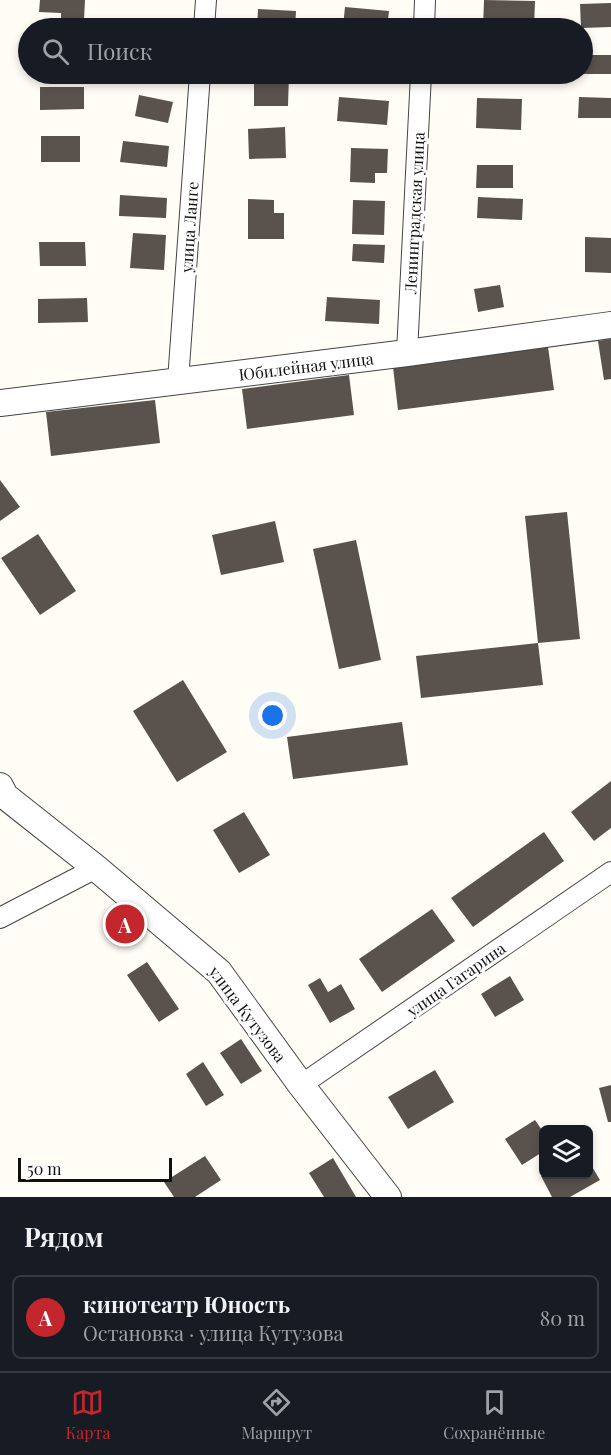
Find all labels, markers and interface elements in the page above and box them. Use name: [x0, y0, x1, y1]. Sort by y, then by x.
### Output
search box: [18, 18, 593, 84]
icon: search: [39, 35, 72, 68]
text: Поиск: [87, 36, 152, 66]
street label: Ленинградская улица: [399, 131, 429, 296]
street label: улица Ланге: [175, 181, 203, 274]
street label: Юбилейная улица: [237, 347, 375, 385]
your location: [258, 701, 287, 730]
pin: A: [106, 902, 144, 946]
street label: улица Гагарина: [402, 937, 509, 1021]
street label: улица Кутузова: [204, 961, 291, 1066]
map controls: [539, 1125, 593, 1179]
button: layers: [539, 1125, 593, 1179]
scale bar: [18, 1155, 172, 1182]
text: 50 m: [27, 1158, 61, 1179]
text: Рядом: [24, 1219, 103, 1254]
text: кинотеатр Юность: [83, 1289, 290, 1319]
text: A: [39, 1304, 52, 1331]
text: 80 m: [540, 1304, 585, 1331]
text: Остановка · улица Кутузова: [83, 1319, 344, 1346]
tab: Карта: [66, 1386, 110, 1443]
tab: Маршрут: [242, 1386, 312, 1443]
tab: Сохранённые: [443, 1386, 545, 1443]

